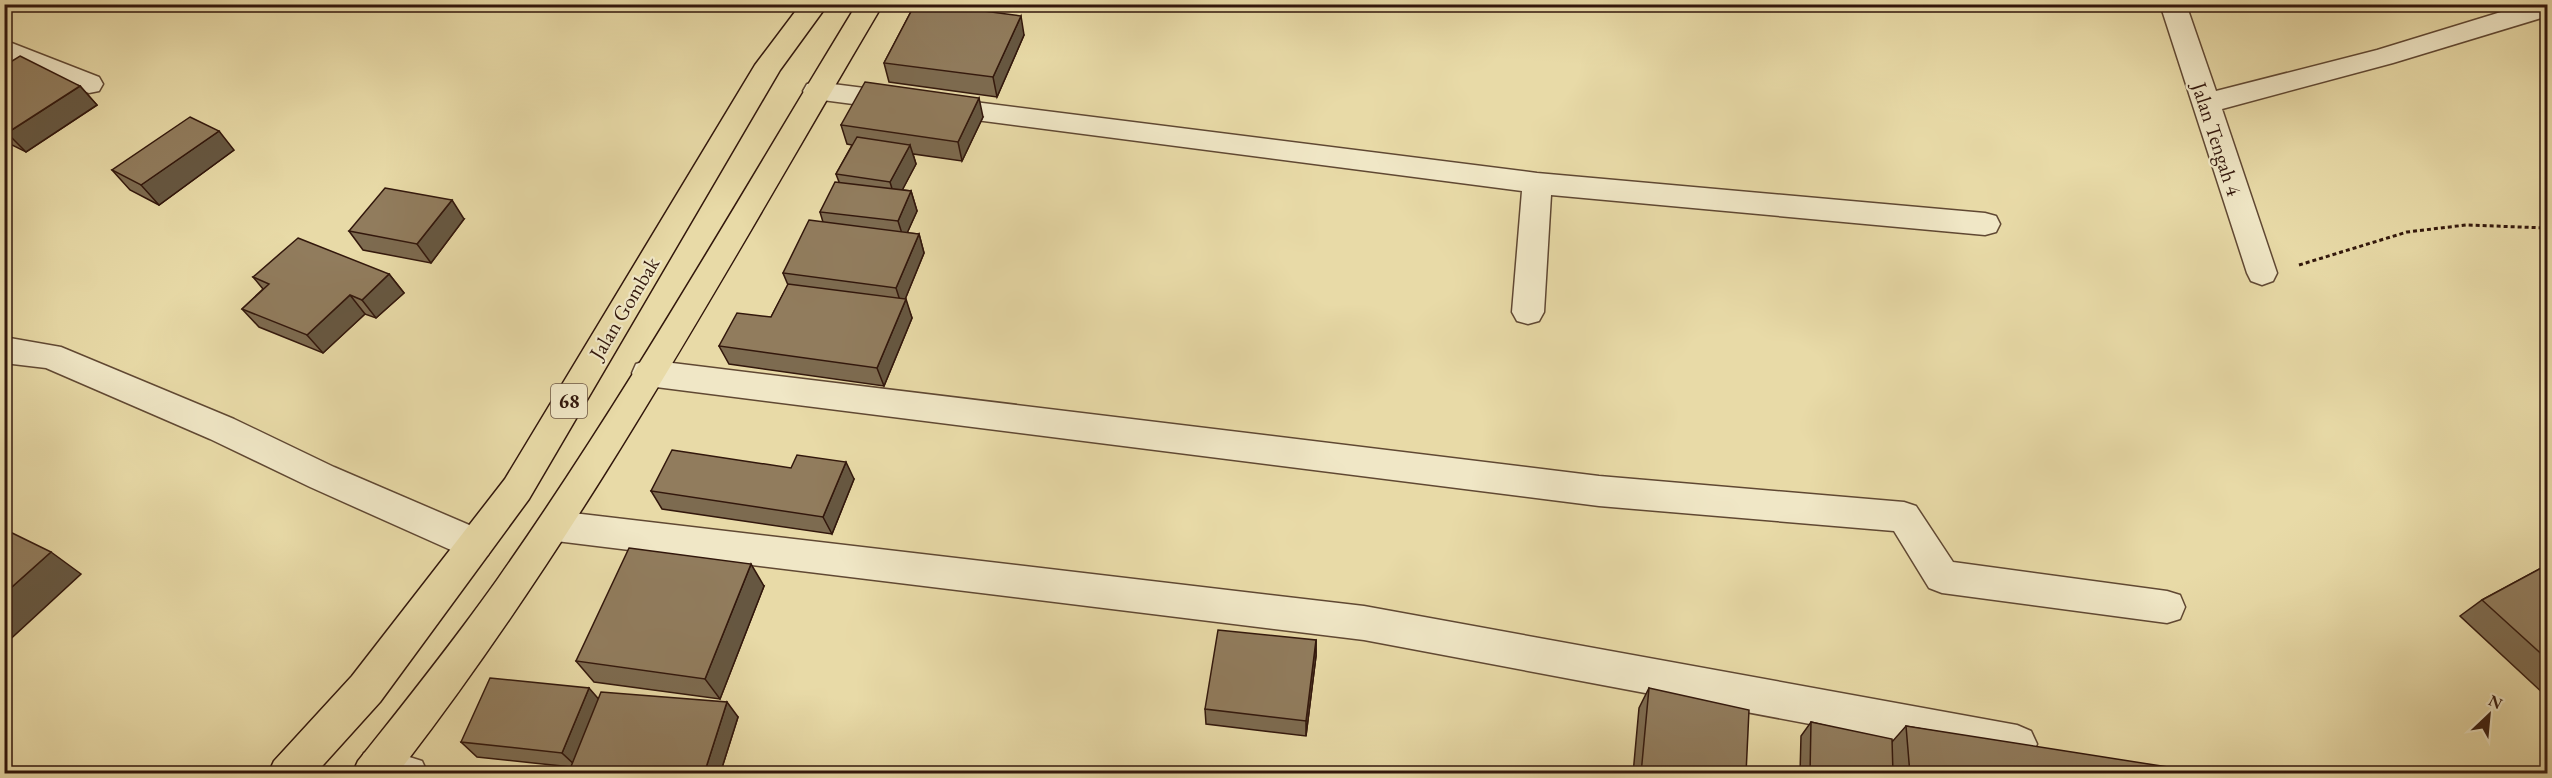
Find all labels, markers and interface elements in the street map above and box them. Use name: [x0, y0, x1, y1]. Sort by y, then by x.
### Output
street label: Jalan Tengah 4: [2185, 77, 2248, 200]
street label: Jalan Gombak: [582, 251, 666, 366]
road number: 68: [551, 384, 587, 418]
north arrow: [2459, 685, 2519, 745]
text: N: [2485, 690, 2506, 714]

